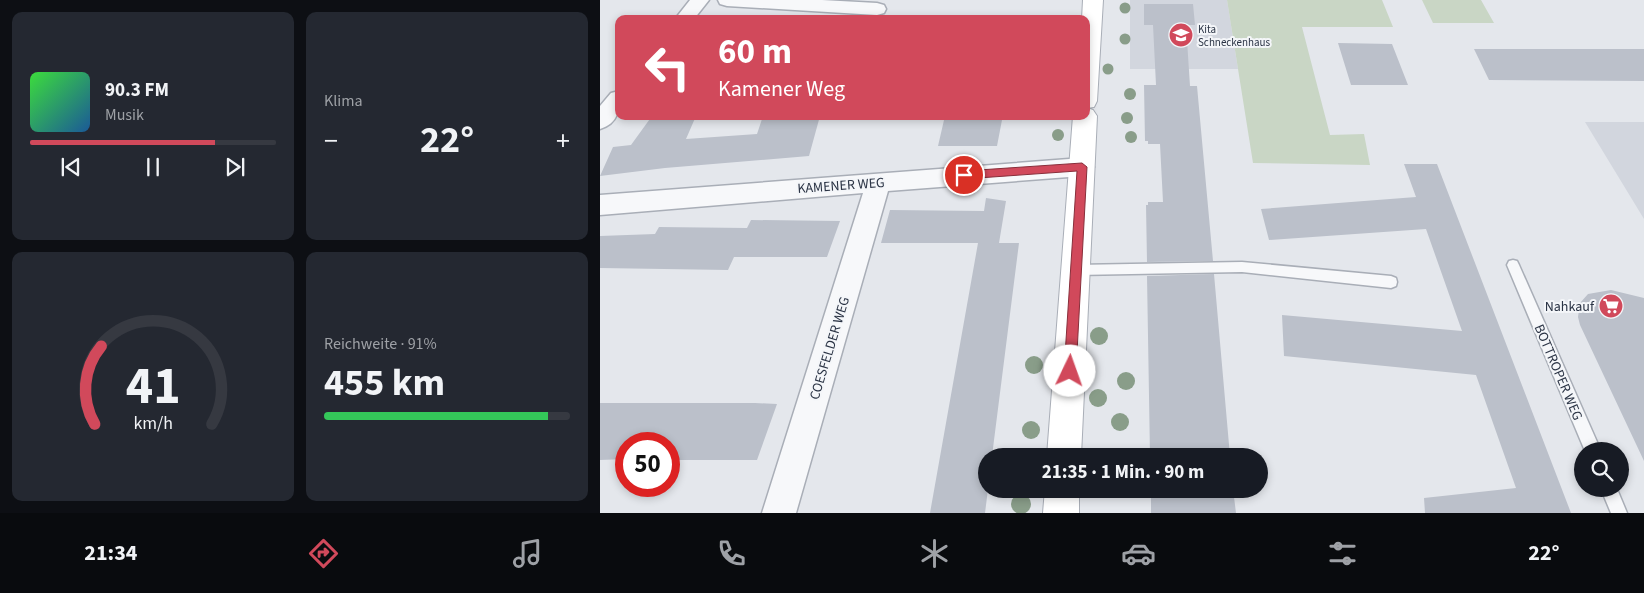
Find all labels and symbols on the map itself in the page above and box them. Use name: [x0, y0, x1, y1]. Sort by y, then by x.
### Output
school or university icon: Kita Schneckenhaus: [1168, 22, 1194, 48]
place label: Kita Schneckenhaus: [1198, 22, 1271, 50]
pin: [943, 154, 985, 196]
street label: KAMENER WEG: [797, 173, 885, 199]
supermarket icon: Nahkauf: [1598, 293, 1624, 319]
street label: COESFELDER WEG: [805, 294, 855, 402]
place label: Nahkauf: [1545, 297, 1595, 317]
street label: BOTTROPER WEG: [1529, 321, 1587, 424]
position arrow: [1043, 344, 1095, 396]
speed limit sign: 50: [615, 432, 680, 497]

